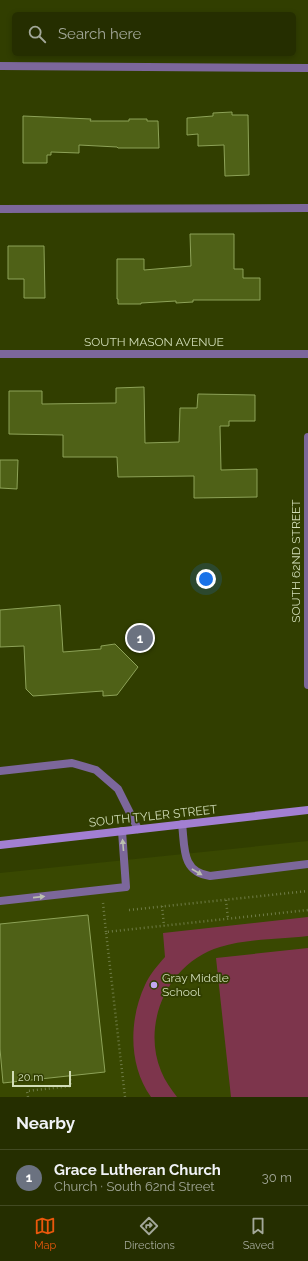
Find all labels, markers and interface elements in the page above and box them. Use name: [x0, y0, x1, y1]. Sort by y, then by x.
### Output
search box: [12, 12, 296, 56]
icon: search: [26, 23, 48, 45]
text: Search here: [58, 25, 141, 43]
street label: SOUTH MASON AVENUE: [84, 335, 224, 349]
street label: SOUTH 62ND STREET: [289, 499, 303, 623]
your location: [196, 569, 216, 589]
pin: 1: [127, 623, 153, 653]
street label: SOUTH TYLER STREET: [88, 802, 219, 830]
one-way arrow: [119, 839, 126, 851]
one-way arrow: [191, 868, 203, 875]
one-way arrow: [33, 893, 45, 900]
place label: Gray Middle School: [162, 971, 229, 999]
marker: Gray Middle School: [149, 980, 159, 990]
scale bar: [12, 1069, 71, 1088]
text: 20 m: [18, 1071, 43, 1084]
text: Nearby: [16, 1113, 75, 1133]
text: Grace Lutheran Church: [54, 1161, 221, 1179]
text: 1: [26, 1170, 32, 1185]
text: 30 m: [262, 1170, 292, 1185]
text: Church · South 62nd Street: [54, 1179, 215, 1194]
tab: Map: [34, 1215, 56, 1252]
tab: Directions: [124, 1215, 175, 1252]
tab: Saved: [243, 1215, 274, 1252]

